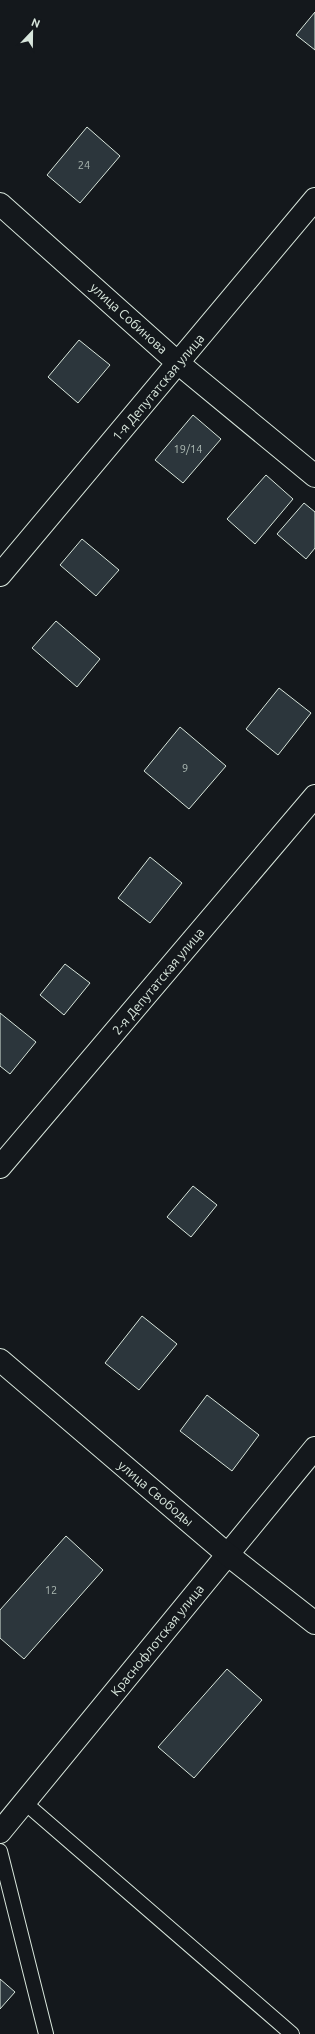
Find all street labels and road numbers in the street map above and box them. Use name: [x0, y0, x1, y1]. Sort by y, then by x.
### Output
street label: улица Собинова: [88, 280, 170, 356]
street label: 1-я Депутатская улица: [109, 331, 207, 443]
street label: 2-я Депутатская улица: [109, 925, 207, 1037]
street label: улица Свободы: [116, 1457, 196, 1529]
street label: Краснофлотская улица: [108, 1581, 206, 1699]

